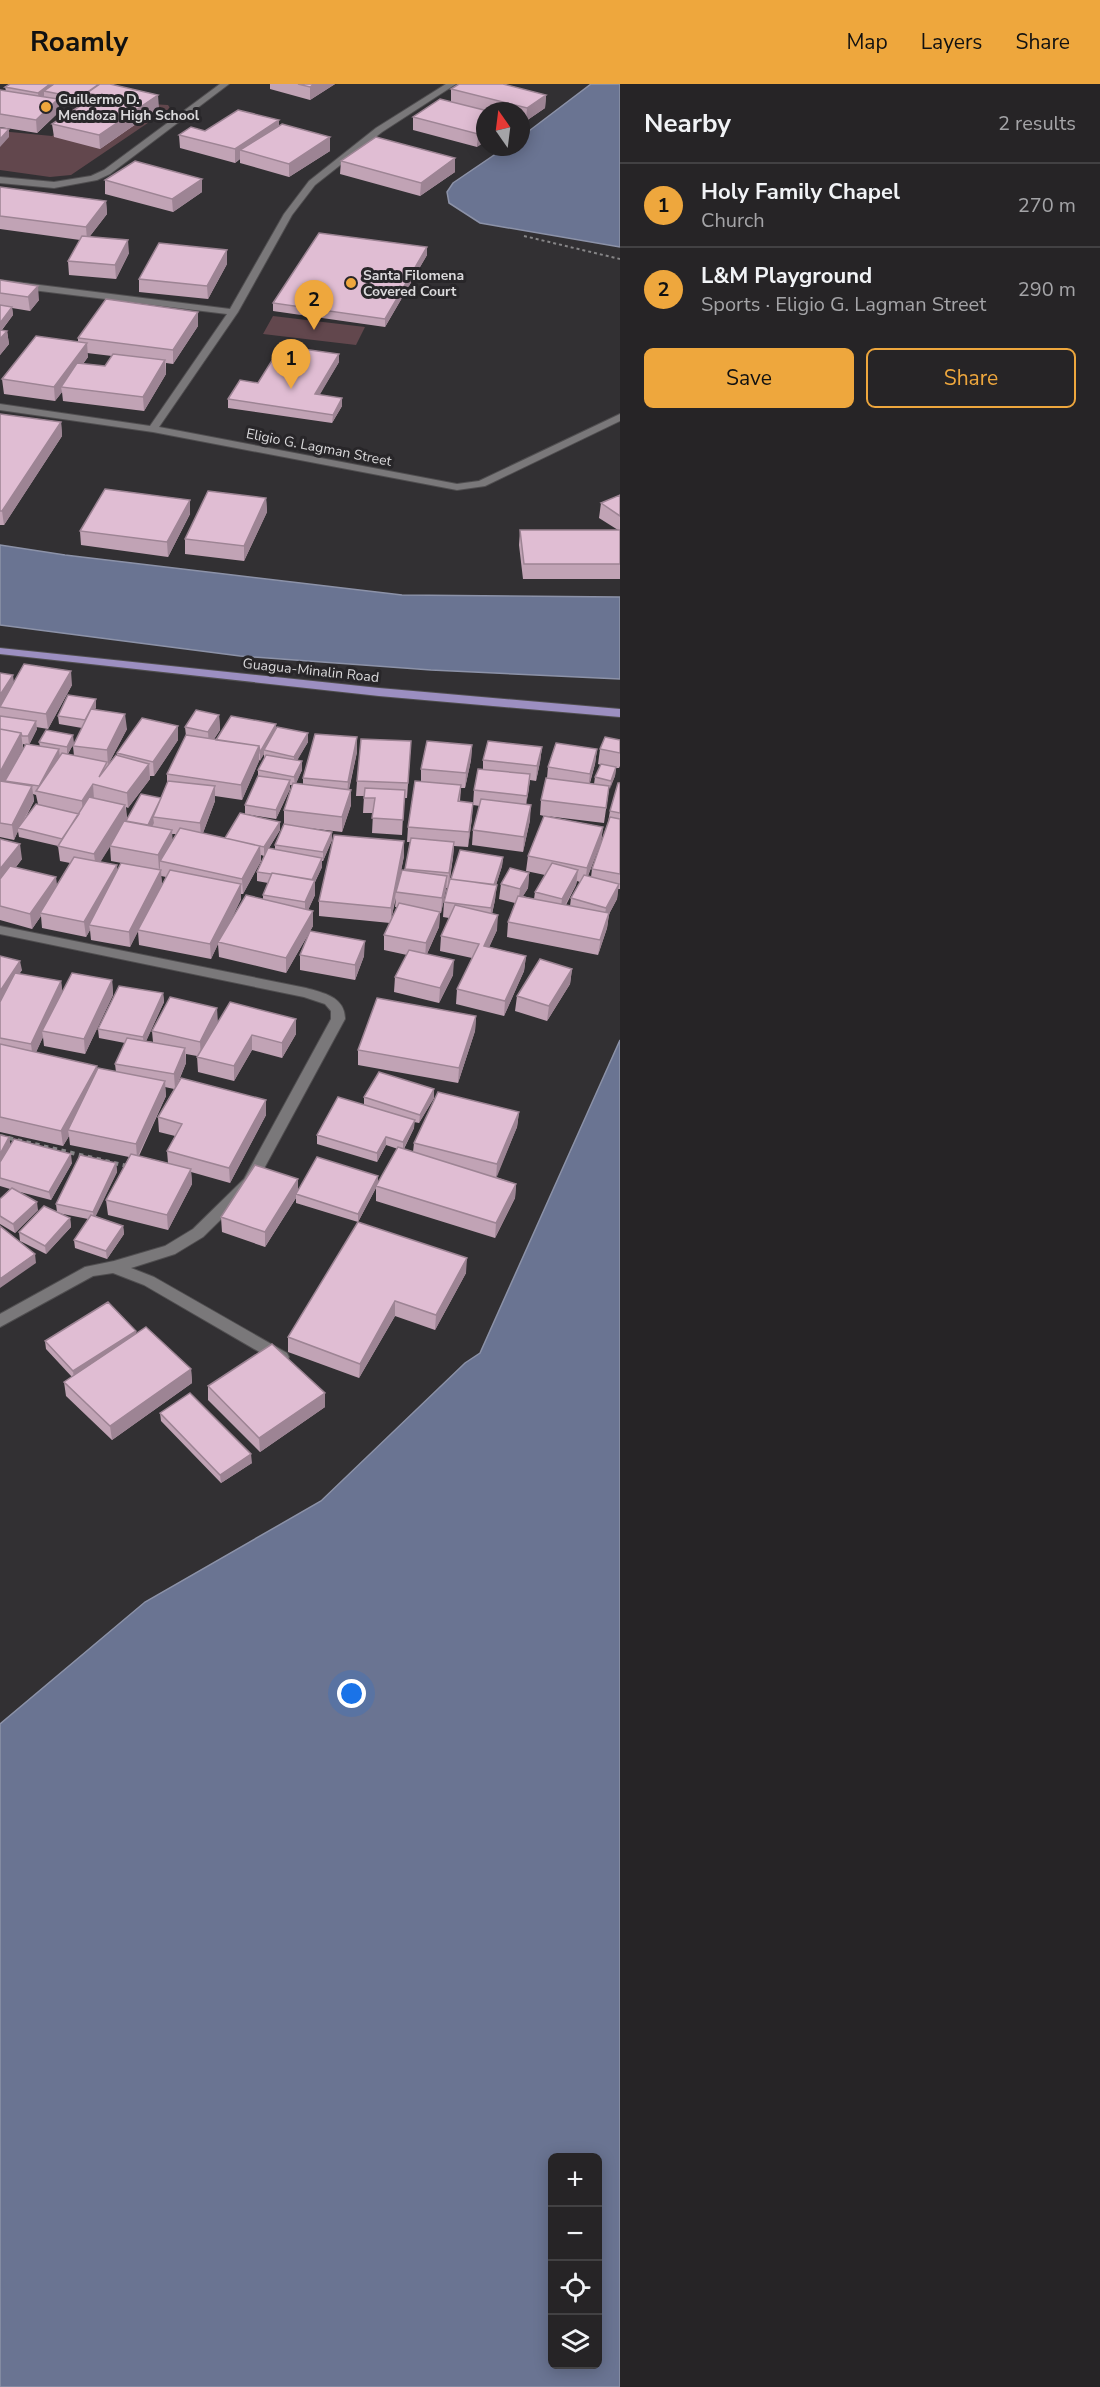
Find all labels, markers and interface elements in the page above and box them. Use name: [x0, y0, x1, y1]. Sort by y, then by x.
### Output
text: Roamly: [30, 23, 128, 61]
text: Map: [846, 28, 888, 56]
text: Layers: [921, 28, 982, 56]
text: Share: [1015, 28, 1070, 56]
place label: Guillermo D. Mendoza High School: [58, 90, 200, 125]
marker: Guillermo D. Mendoza High School: [39, 100, 53, 114]
north arrow: [476, 102, 530, 156]
text: Nearby: [644, 106, 731, 141]
text: 2 results: [998, 110, 1076, 137]
text: Holy Family Chapel: [701, 177, 900, 207]
text: 1: [658, 192, 670, 219]
text: 270 m: [1018, 192, 1076, 219]
text: Church: [701, 207, 765, 234]
text: L&M Playground: [701, 261, 872, 291]
place label: Santa Filomena Covered Court: [363, 266, 464, 301]
marker: Santa Filomena Covered Court: [344, 276, 358, 290]
text: 2: [658, 276, 670, 303]
text: 290 m: [1018, 276, 1076, 303]
pin: 2: [294, 280, 334, 330]
text: Sports · Eligio G. Lagman Street: [701, 291, 986, 318]
pin: 1: [272, 340, 310, 389]
button: Save: [644, 348, 854, 408]
button: Share: [866, 348, 1076, 408]
street label: Eligio G. Lagman Street: [245, 424, 393, 471]
street label: Guagua-Minalin Road: [242, 654, 380, 687]
your location: [337, 1679, 366, 1708]
map controls: [548, 2153, 602, 2369]
button: +: [548, 2153, 602, 2207]
button: −: [548, 2207, 602, 2261]
button: locate: [548, 2261, 602, 2315]
button: layers: [548, 2315, 602, 2369]

